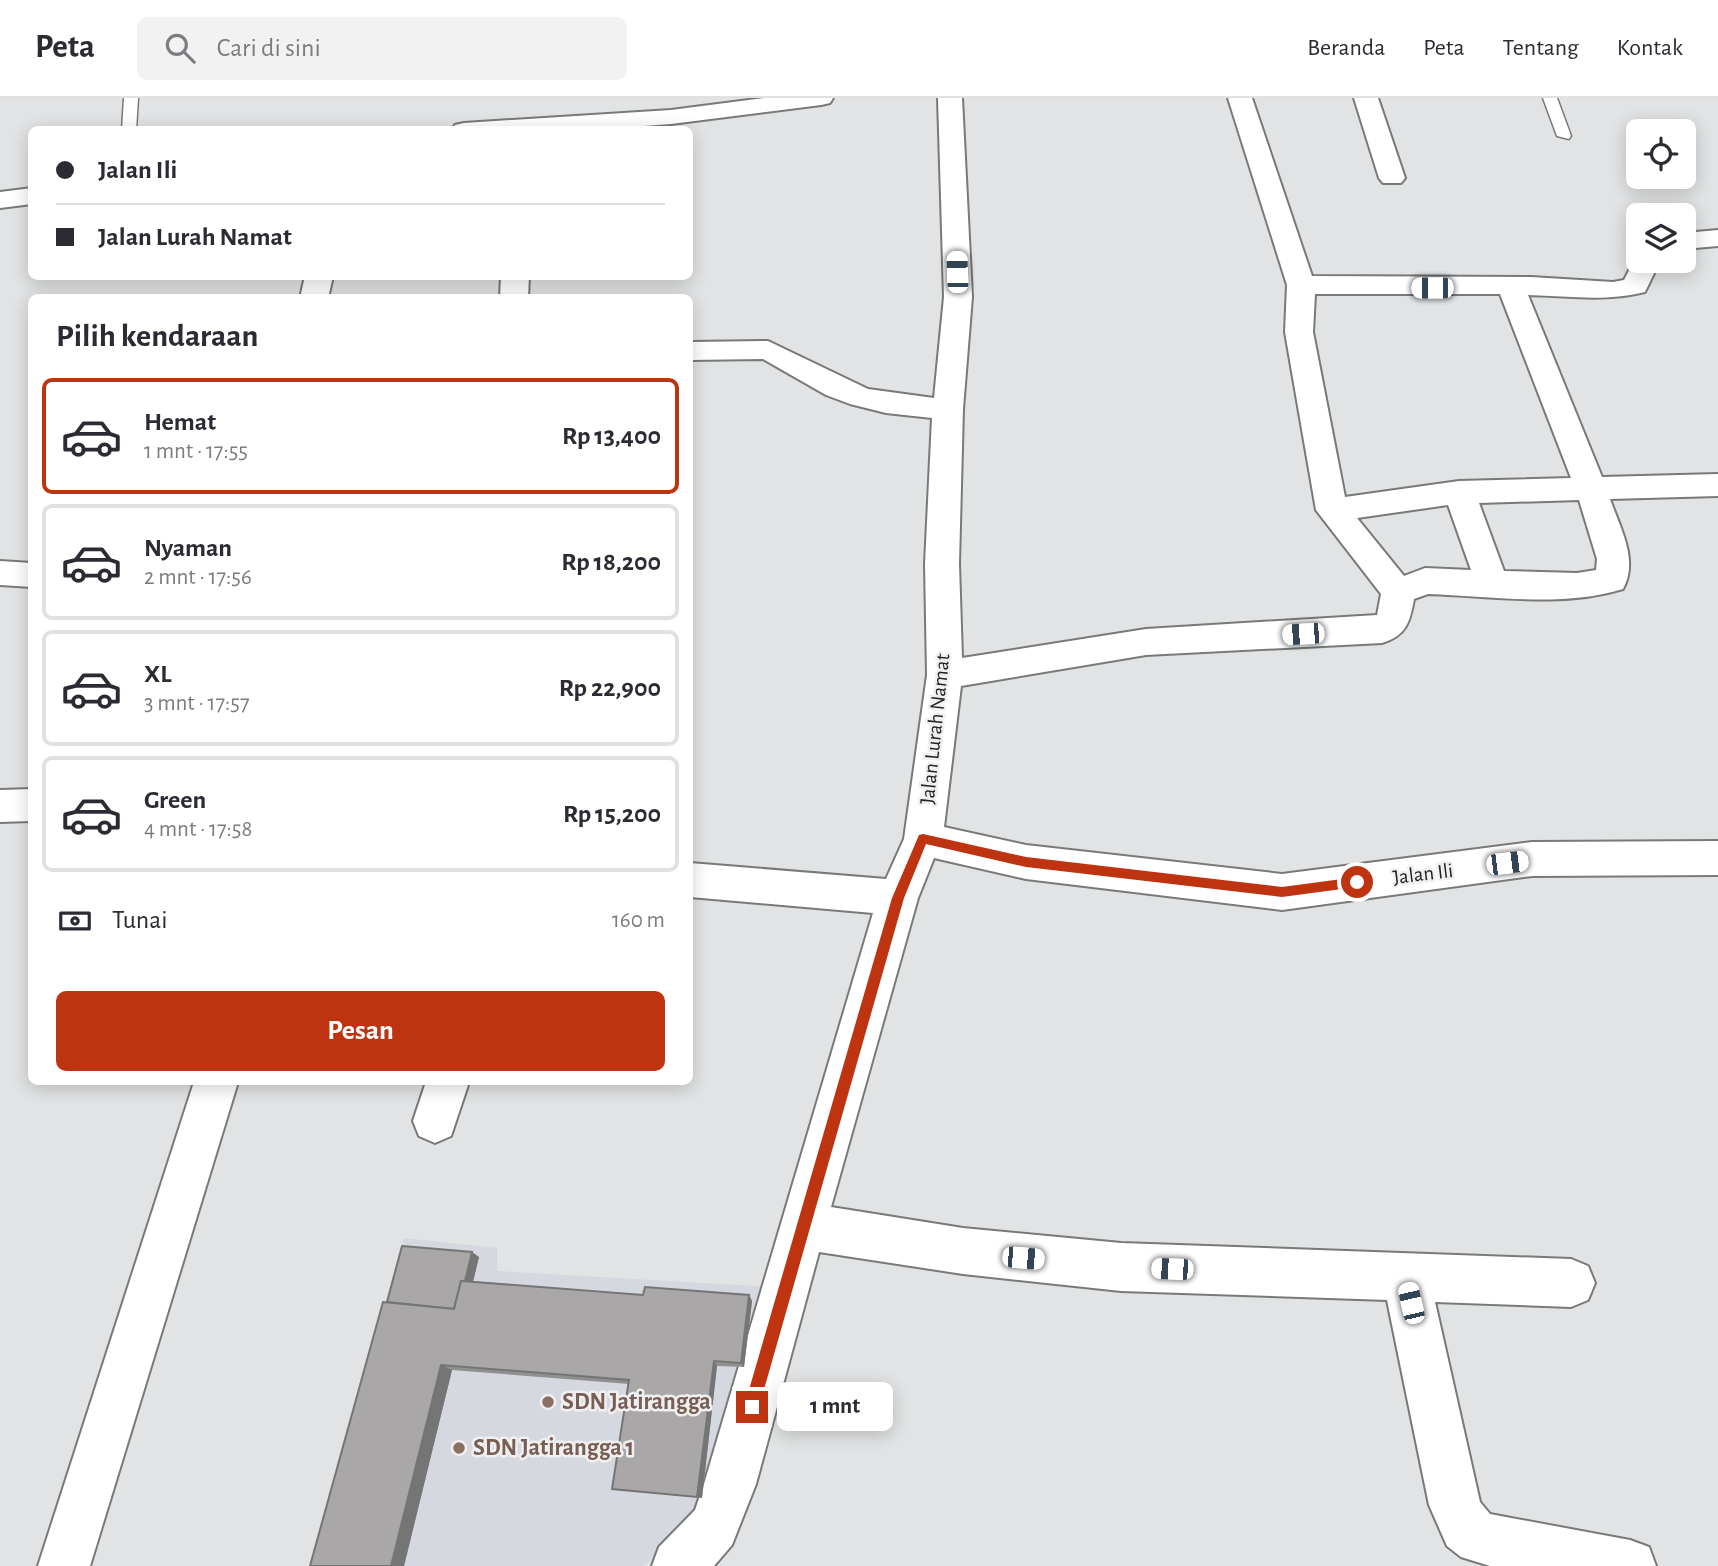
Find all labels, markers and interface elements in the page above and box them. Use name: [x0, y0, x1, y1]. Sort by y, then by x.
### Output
search box: [137, 17, 627, 80]
icon: search: [161, 29, 199, 67]
text: Peta: [35, 31, 95, 64]
text: Cari di sini: [217, 35, 321, 61]
text: Beranda: [1307, 36, 1385, 60]
text: Peta: [1423, 36, 1465, 60]
text: Tentang: [1503, 36, 1579, 60]
text: Kontak: [1617, 36, 1683, 60]
map controls: [1626, 119, 1696, 273]
button: locate: [1626, 119, 1696, 189]
text: Jalan Ili: [98, 157, 177, 183]
button: layers: [1626, 203, 1696, 273]
text: Jalan Lurah Namat: [98, 224, 292, 250]
car: [946, 251, 969, 293]
car: [1412, 278, 1454, 299]
text: Pilih kendaraan: [56, 320, 258, 352]
icon: car: [60, 405, 123, 468]
text: Hemat: [144, 409, 216, 435]
text: Rp 13,400: [562, 423, 661, 449]
text: 1 mnt · 17:55: [144, 440, 248, 463]
icon: car: [60, 531, 123, 594]
text: Nyaman: [144, 535, 232, 561]
text: Rp 18,200: [561, 549, 661, 575]
text: 2 mnt · 17:56: [144, 566, 252, 589]
car: [1282, 622, 1325, 646]
street label: Jalan Lurah Namat: [917, 652, 953, 805]
icon: car: [60, 657, 123, 720]
text: XL: [144, 661, 171, 687]
text: Rp 22,900: [559, 675, 661, 701]
text: 3 mnt · 17:57: [144, 692, 249, 715]
icon: car: [60, 783, 123, 846]
text: Green: [144, 787, 206, 813]
text: Rp 15,200: [563, 801, 661, 827]
text: 4 mnt · 17:58: [144, 818, 252, 841]
car: [1485, 850, 1530, 876]
street label: Jalan Ili: [1392, 860, 1454, 888]
route start: [1341, 866, 1373, 898]
icon: cash: [56, 902, 94, 940]
text: Tunai: [112, 907, 168, 933]
text: 160 m: [612, 909, 665, 932]
button: Pesan: [56, 991, 665, 1071]
car: [1002, 1246, 1045, 1270]
car: [1151, 1258, 1194, 1280]
car: [1397, 1280, 1426, 1326]
callout: 1 mnt: [776, 1382, 892, 1432]
place label: SDN Jatirangga: [562, 1390, 711, 1414]
route end: [736, 1391, 768, 1423]
marker: SDN Jatirangga: [540, 1394, 556, 1410]
text: 1 mnt: [810, 1395, 860, 1418]
place label: SDN Jatirangga 1: [473, 1436, 634, 1460]
marker: SDN Jatirangga 1: [451, 1440, 467, 1456]

